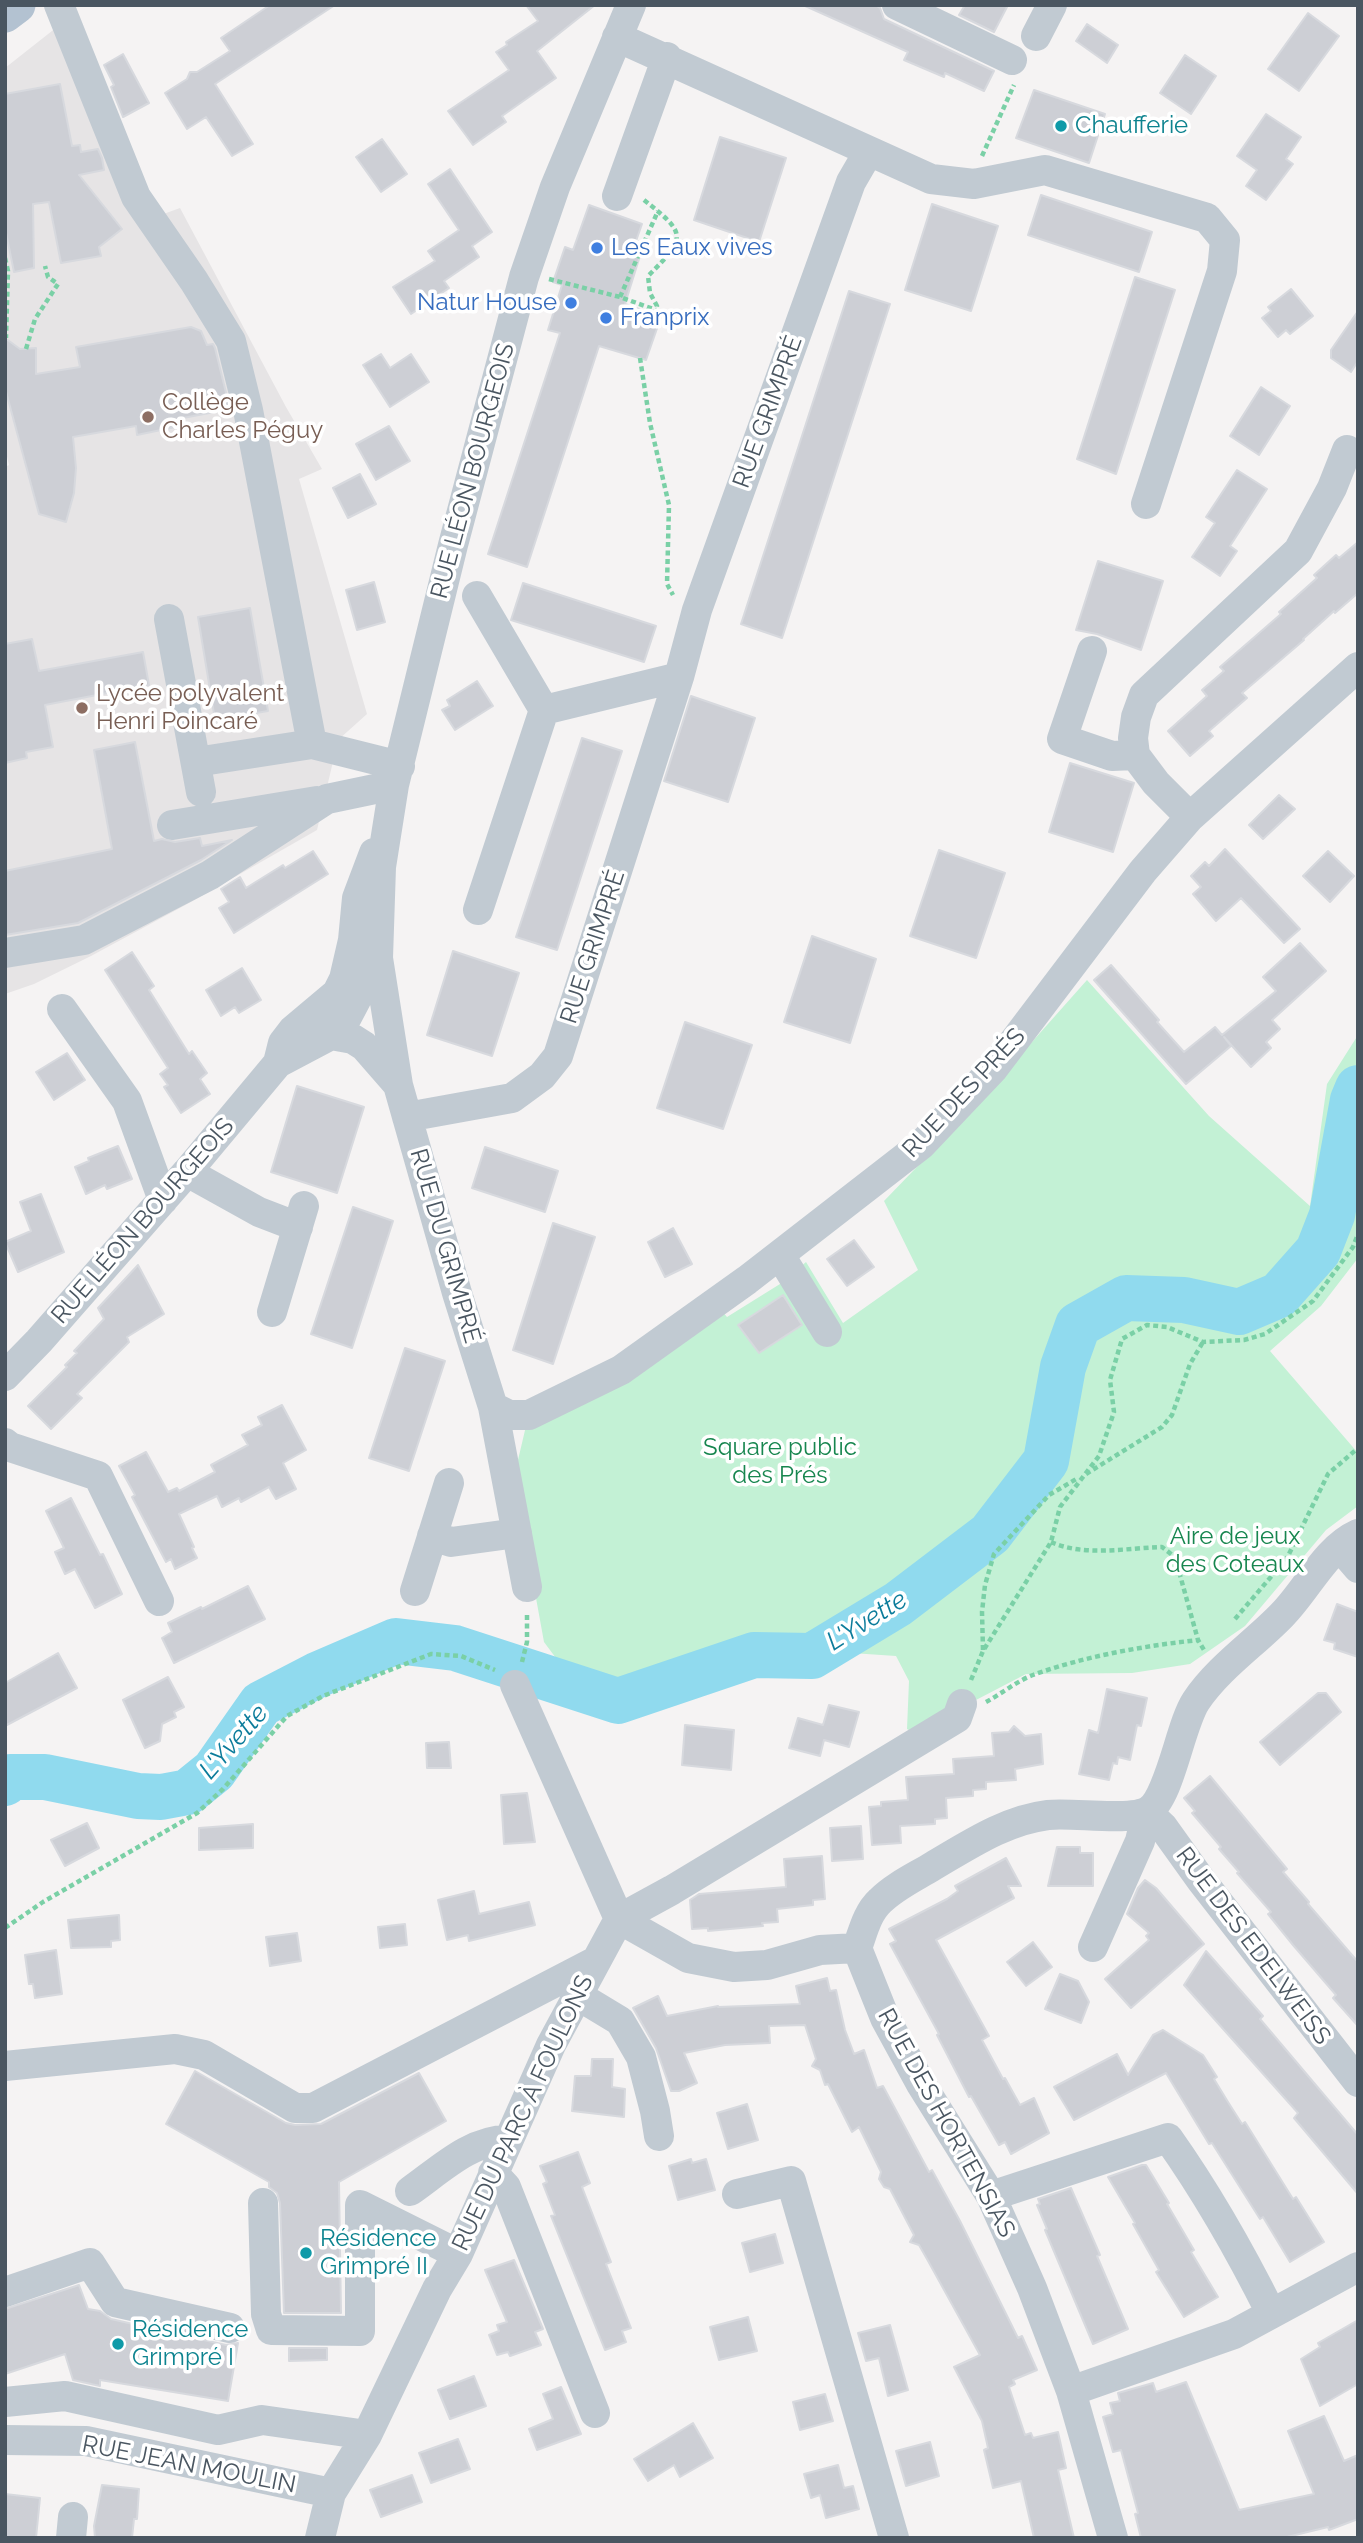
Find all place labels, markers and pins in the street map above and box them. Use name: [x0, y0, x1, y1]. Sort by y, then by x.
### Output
place label: Chaufferie: [1075, 112, 1188, 140]
marker: Chaufferie: [1053, 118, 1069, 134]
place label: Les Eaux vives: [611, 234, 773, 262]
marker: Les Eaux vives: [589, 240, 605, 256]
place label: Natur House: [417, 289, 557, 317]
marker: Natur House: [563, 295, 579, 311]
place label: Franprix: [620, 304, 709, 332]
marker: Franprix: [598, 310, 614, 326]
place label: Collège Charles Péguy: [162, 389, 323, 445]
marker: Collège Charles Péguy: [140, 409, 156, 425]
place label: Lycée polyvalent Henri Poincaré: [96, 680, 284, 736]
marker: Lycée polyvalent Henri Poincaré: [74, 700, 90, 716]
place label: Résidence Grimpré II: [320, 2225, 436, 2281]
marker: Résidence Grimpré II: [298, 2245, 314, 2261]
place label: Résidence Grimpré I: [132, 2316, 248, 2372]
marker: Résidence Grimpré I: [110, 2336, 126, 2352]

